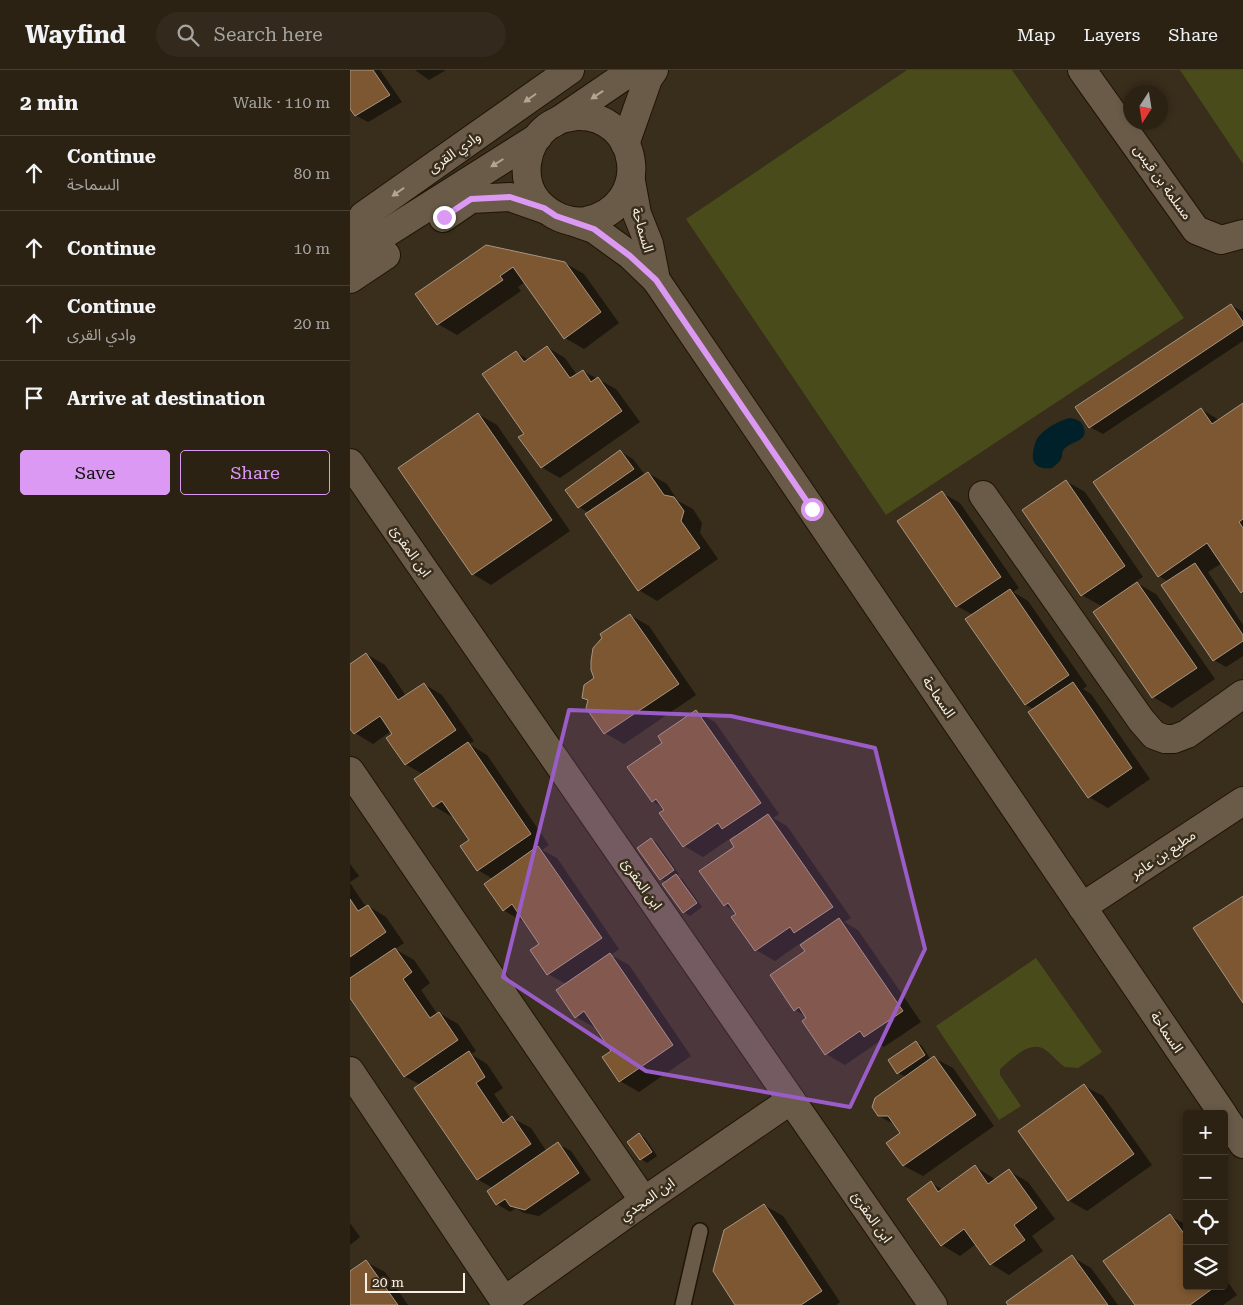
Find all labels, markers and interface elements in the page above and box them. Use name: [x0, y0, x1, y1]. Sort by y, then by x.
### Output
search box: [156, 12, 506, 57]
text: Wayfind: [25, 21, 126, 49]
icon: search: [174, 21, 202, 49]
text: Search here: [214, 23, 323, 46]
text: Map: [1017, 24, 1056, 45]
text: Layers: [1084, 24, 1140, 45]
text: Share: [1168, 24, 1218, 45]
north arrow: [1123, 85, 1168, 130]
one-way arrow: [590, 90, 604, 100]
text: 2 min: [20, 91, 78, 115]
text: Walk · 110 m: [233, 93, 330, 112]
one-way arrow: [524, 93, 537, 103]
street label: وادي القرى: [425, 128, 485, 179]
street label: مسلمة بن قيس: [1130, 141, 1196, 223]
text: Continue: [67, 145, 156, 168]
one-way arrow: [490, 158, 503, 167]
icon: ahead: [20, 159, 48, 187]
text: 80 m: [293, 164, 330, 183]
text: السماحة: [67, 175, 120, 194]
one-way arrow: [391, 187, 404, 197]
route end: [433, 206, 456, 229]
street label: السماحة: [629, 206, 657, 254]
icon: ahead: [20, 234, 48, 262]
text: Continue: [67, 237, 156, 260]
text: 10 m: [293, 239, 330, 258]
text: Continue: [67, 295, 156, 318]
icon: ahead: [20, 309, 48, 337]
text: 20 m: [293, 314, 330, 333]
text: وادي القرى: [67, 325, 136, 344]
icon: arrive: [20, 384, 48, 412]
text: Arrive at destination: [67, 387, 265, 410]
button: Save: [20, 450, 170, 495]
button: Share: [180, 450, 330, 495]
route start: [801, 498, 824, 521]
street label: ابن المقرئ: [387, 522, 434, 580]
street label: السماحة: [919, 673, 959, 721]
street label: مطيع بن عامر: [1127, 826, 1200, 885]
street label: ابن المقرئ: [618, 855, 665, 913]
street label: السماحة: [1147, 1008, 1187, 1056]
map controls: [1183, 1110, 1228, 1290]
button: +: [1183, 1110, 1228, 1155]
button: −: [1183, 1155, 1228, 1200]
street label: ابن المجدي: [617, 1174, 679, 1226]
street label: ابن المقرئ: [848, 1188, 895, 1246]
button: locate: [1183, 1200, 1228, 1245]
button: layers: [1183, 1245, 1228, 1290]
scale bar: [365, 1270, 465, 1293]
text: 20 m: [372, 1274, 404, 1290]

